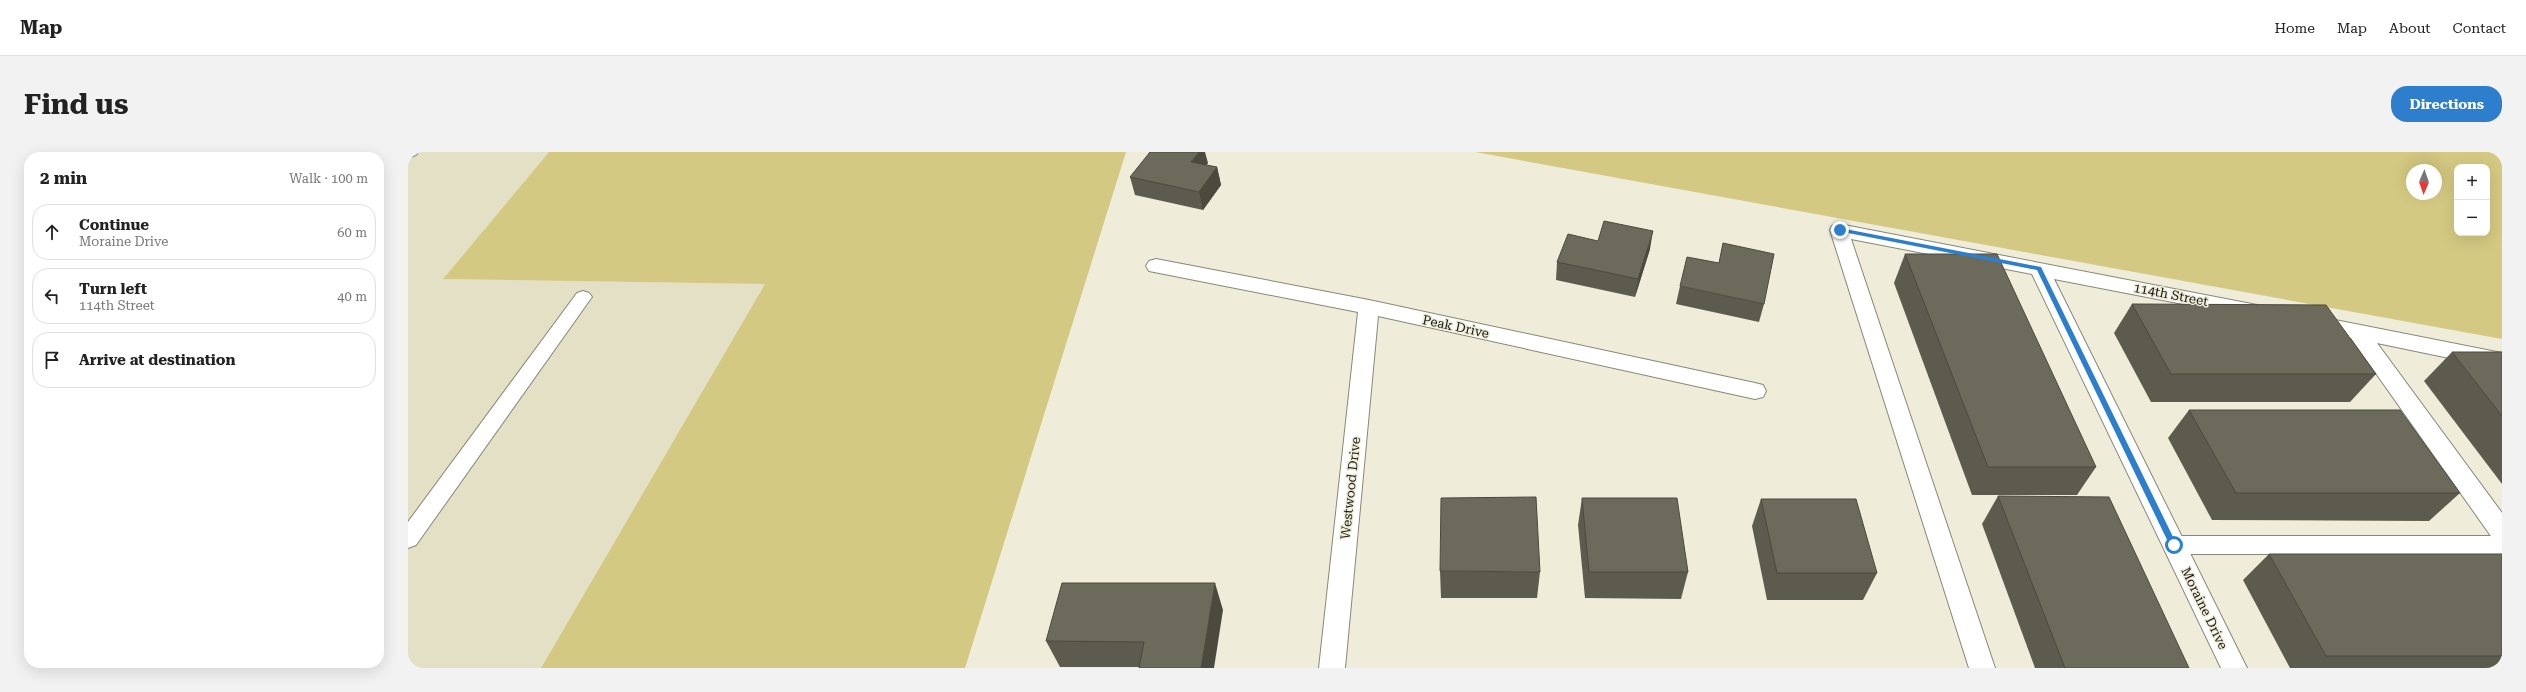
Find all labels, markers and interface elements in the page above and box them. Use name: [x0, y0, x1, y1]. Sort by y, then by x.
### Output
text: Map: [20, 16, 62, 39]
text: Home: [2274, 20, 2315, 36]
text: Map: [2337, 20, 2367, 36]
text: About: [2389, 20, 2431, 36]
text: Contact: [2453, 20, 2506, 36]
button: Directions: [2391, 86, 2502, 122]
text: Find us: [24, 88, 128, 121]
north arrow: [2406, 164, 2442, 200]
map controls: [2454, 164, 2490, 236]
button: +: [2454, 164, 2490, 200]
text: 2 min: [40, 168, 87, 188]
text: Walk · 100 m: [289, 171, 368, 186]
button: −: [2454, 200, 2490, 236]
text: Continue: [79, 216, 149, 234]
icon: ahead: [41, 221, 63, 243]
route end: [1831, 221, 1849, 239]
text: 60 m: [337, 225, 367, 240]
text: Moraine Drive: [79, 234, 168, 249]
text: Turn left: [79, 280, 147, 298]
street label: 114th Street: [2132, 280, 2210, 309]
icon: left: [41, 285, 63, 307]
text: 40 m: [337, 289, 367, 304]
text: 114th Street: [79, 298, 155, 313]
street label: Peak Drive: [1421, 312, 1491, 341]
icon: arrive: [41, 349, 63, 371]
text: Arrive at destination: [79, 351, 235, 369]
street label: Westwood Drive: [1338, 436, 1363, 540]
route start: [2165, 536, 2183, 554]
street label: Moraine Drive: [2178, 565, 2231, 652]

